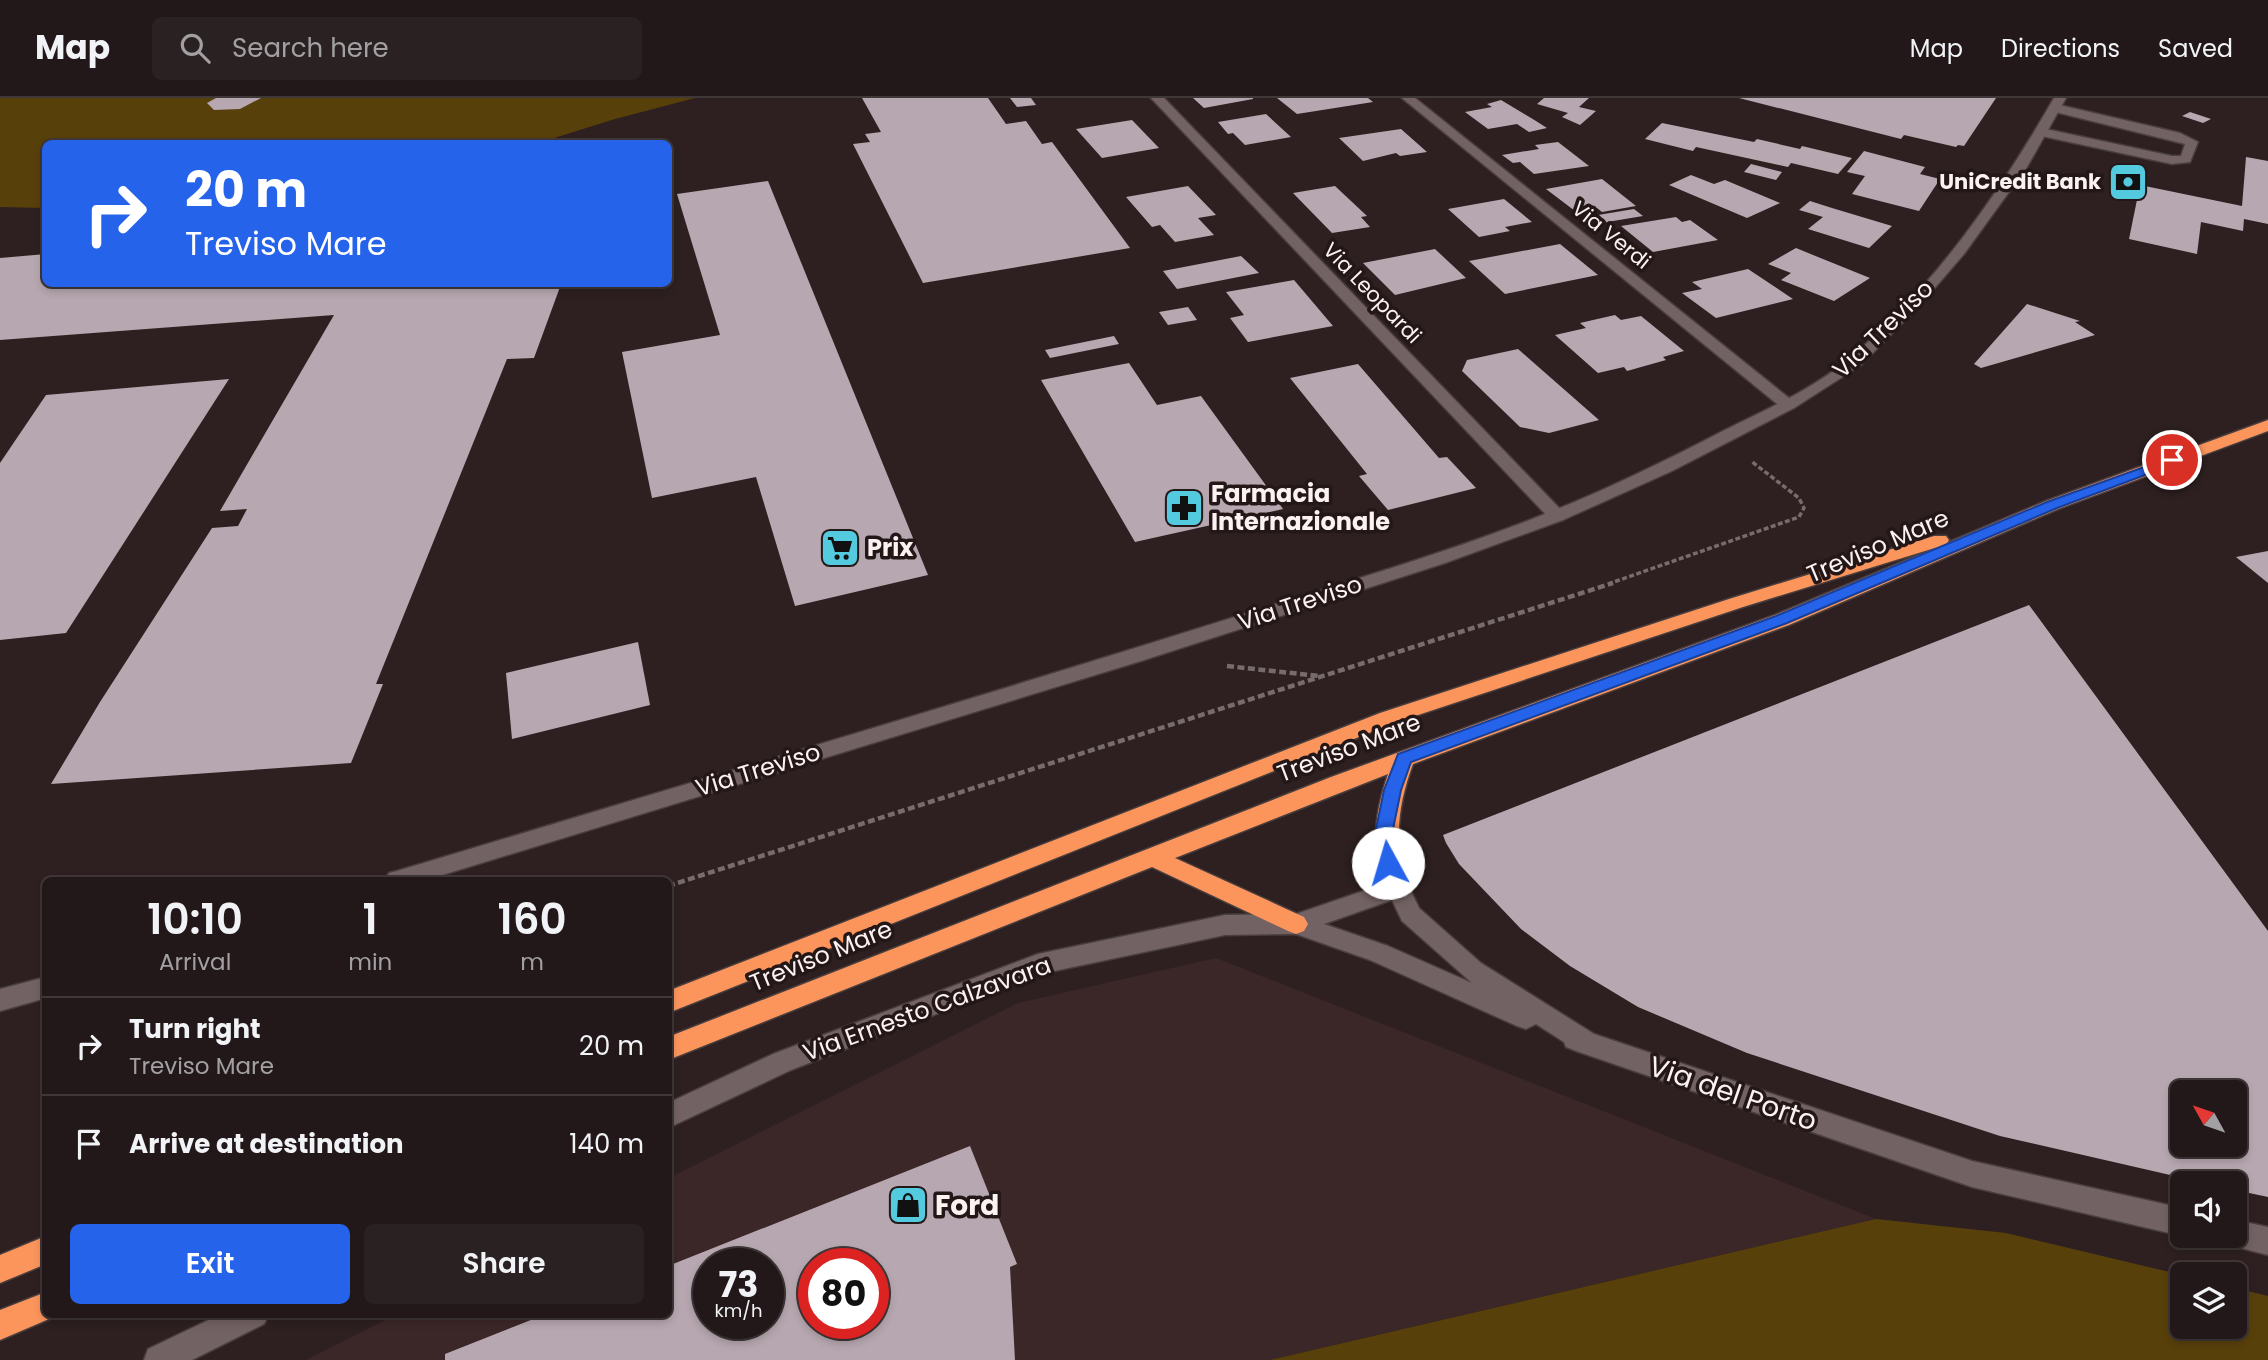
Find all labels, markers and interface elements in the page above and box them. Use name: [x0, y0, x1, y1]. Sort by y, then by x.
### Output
search box: [152, 17, 642, 80]
text: Map: [35, 24, 110, 71]
icon: search: [176, 29, 214, 67]
text: Search here: [232, 30, 389, 66]
text: Map: [1910, 32, 1963, 65]
text: Directions: [2001, 32, 2120, 65]
text: Saved: [2158, 32, 2233, 65]
text: 20 m: [185, 156, 307, 224]
bank icon: UniCredit Bank: [2107, 161, 2149, 203]
place label: UniCredit Bank: [1939, 167, 2101, 196]
icon: right: [70, 168, 161, 259]
street label: Via Verdi: [1566, 194, 1657, 275]
text: Treviso Mare: [185, 221, 387, 266]
street label: Via Leopardi: [1317, 236, 1428, 350]
street label: Via Treviso: [1825, 272, 1940, 385]
pin: [2142, 430, 2202, 490]
icon: arrive: [2153, 441, 2191, 479]
place label: Farmacia Internazionale: [1211, 477, 1390, 538]
pharmacy icon: Farmacia Internazionale: [1163, 487, 1205, 529]
street label: Treviso Mare: [1802, 501, 1954, 590]
supermarket icon: Prix: [819, 527, 861, 569]
place label: Prix: [867, 531, 914, 564]
street label: Via Treviso: [1233, 567, 1366, 638]
street label: Treviso Mare: [1272, 705, 1425, 790]
street label: Via Treviso: [691, 735, 824, 804]
position arrow: [1351, 826, 1425, 900]
text: 10:10: [147, 890, 243, 949]
text: 1: [363, 890, 378, 949]
text: 160: [498, 890, 567, 949]
street label: Treviso Mare: [745, 912, 897, 999]
text: Arrival: [159, 946, 231, 978]
text: min: [348, 946, 392, 978]
text: m: [520, 946, 544, 978]
street label: Via Ernesto Calzavara: [798, 948, 1056, 1069]
text: Turn right: [129, 1011, 261, 1047]
icon: right: [70, 1027, 108, 1065]
text: 20 m: [579, 1028, 644, 1064]
street label: Via del Porto: [1643, 1046, 1822, 1140]
text: Treviso Mare: [129, 1050, 274, 1082]
north arrow: [2170, 1080, 2247, 1157]
map controls: [2170, 1080, 2247, 1339]
icon: arrive: [70, 1125, 108, 1163]
text: Arrive at destination: [129, 1126, 404, 1162]
text: 140 m: [569, 1126, 644, 1162]
button: sound: [2170, 1171, 2247, 1248]
shop icon: Ford: [887, 1184, 929, 1226]
place label: Ford: [935, 1186, 999, 1225]
button: Exit: [70, 1224, 350, 1304]
button: Share: [364, 1224, 644, 1304]
speed limit sign: 80: [798, 1248, 889, 1339]
text: 73: [719, 1260, 758, 1309]
button: layers: [2170, 1262, 2247, 1339]
text: km/h: [715, 1298, 762, 1323]

